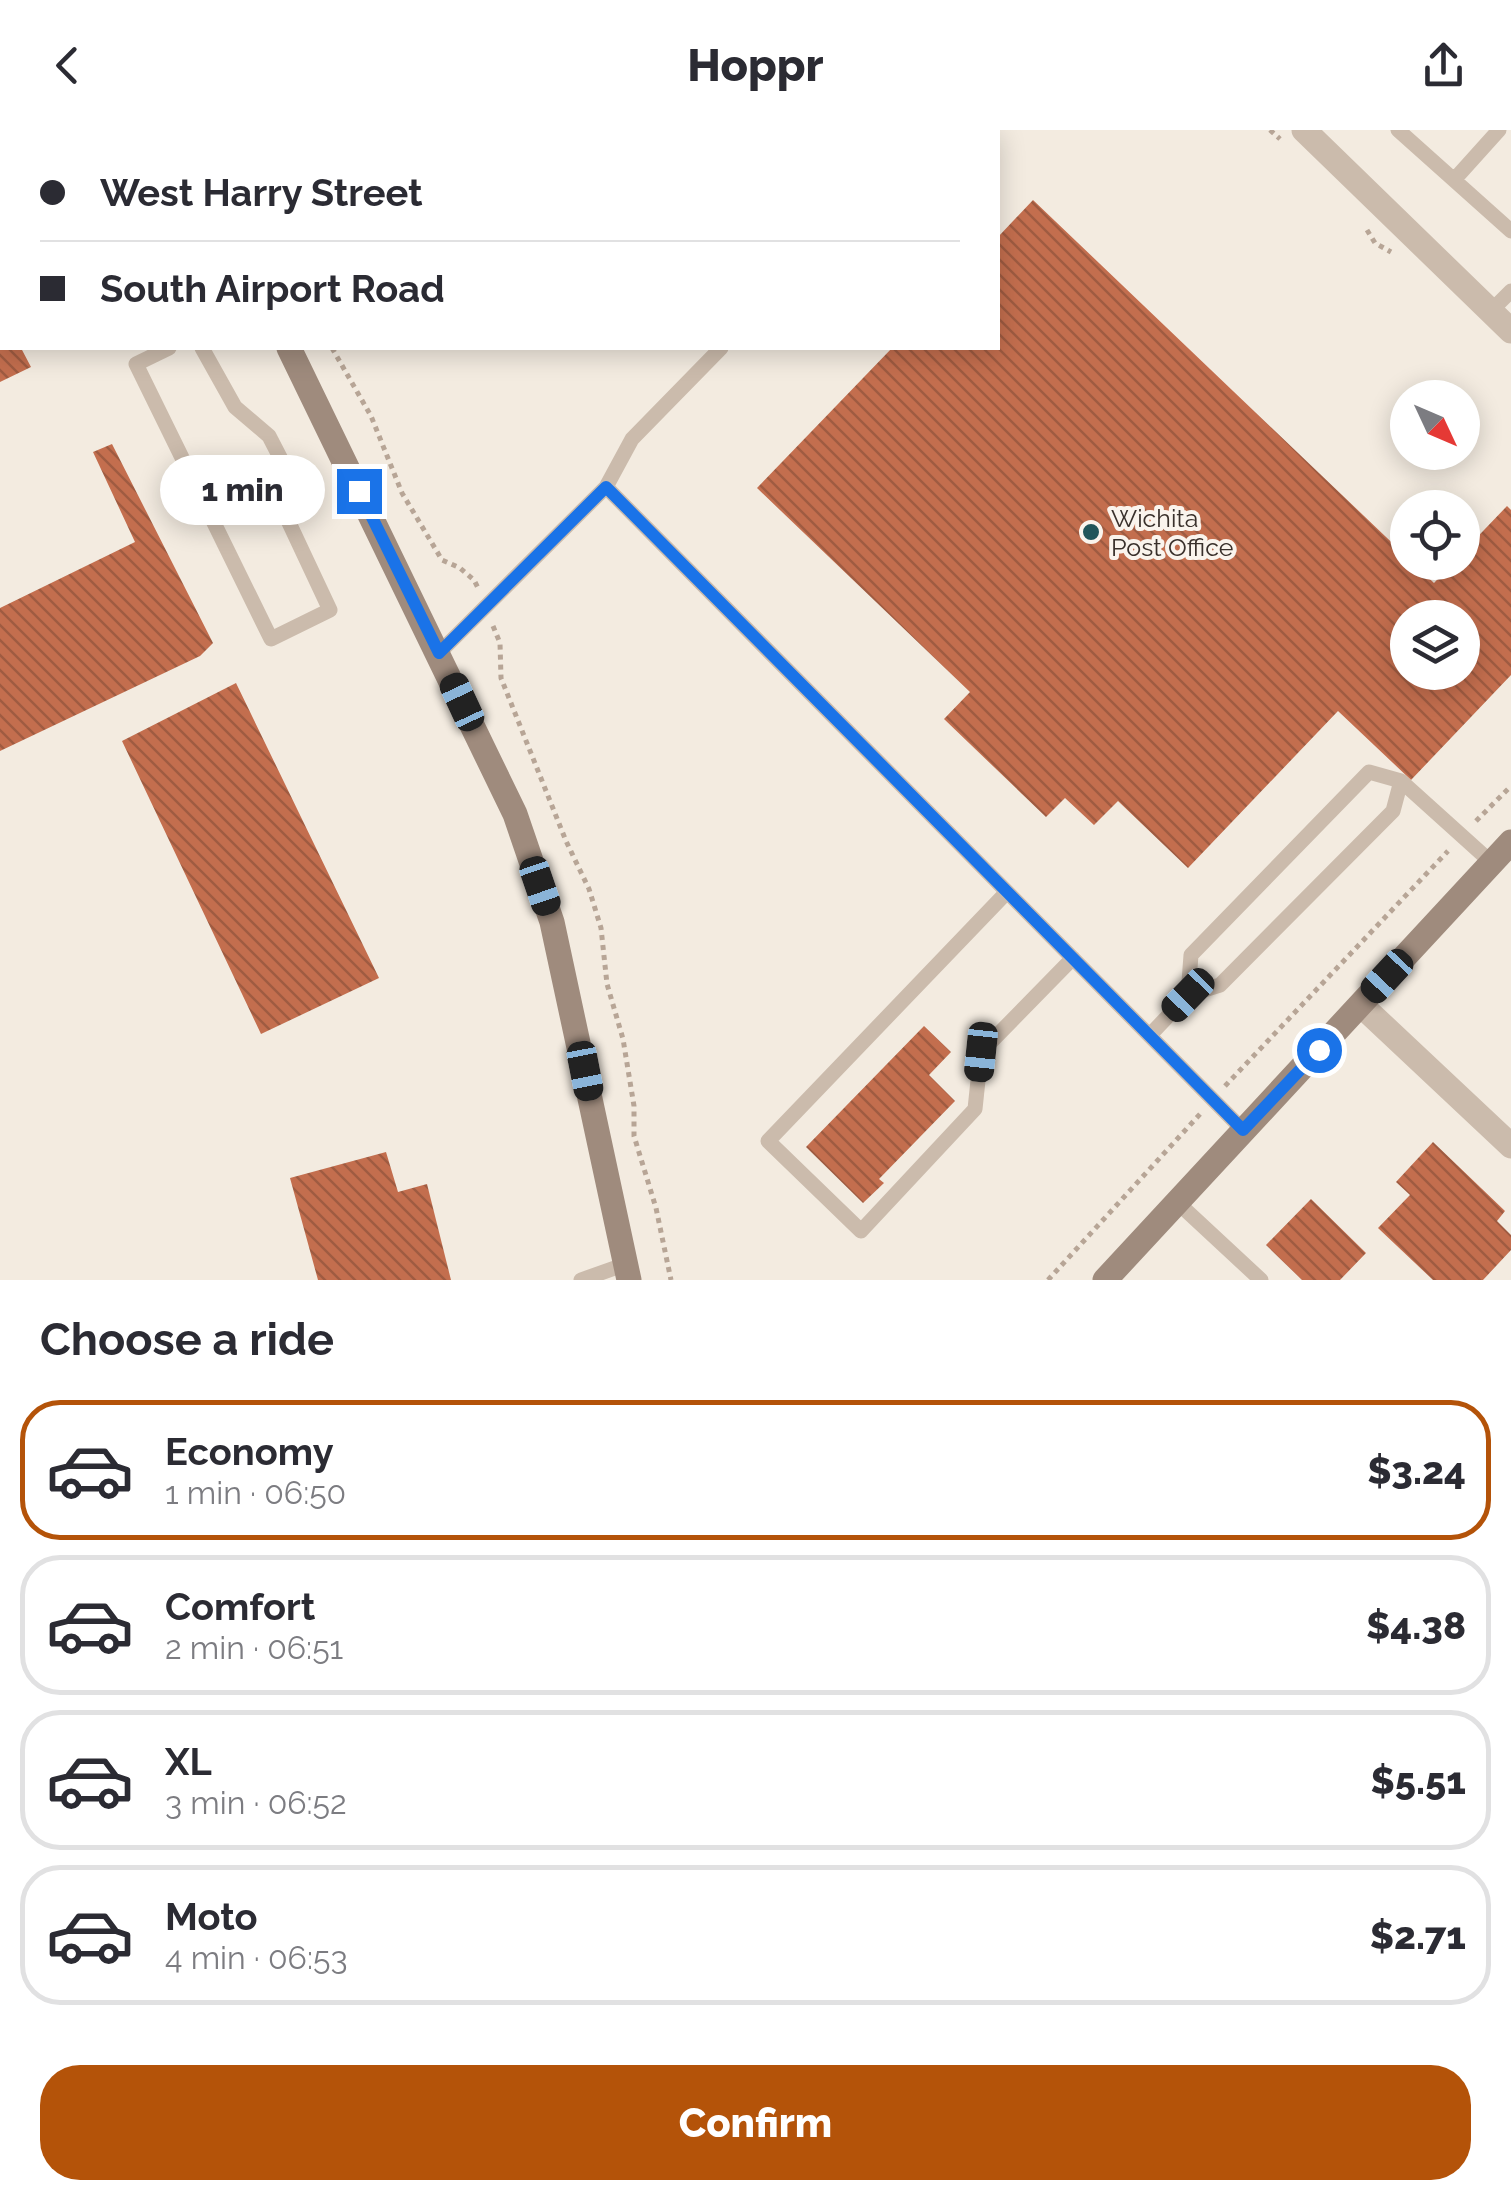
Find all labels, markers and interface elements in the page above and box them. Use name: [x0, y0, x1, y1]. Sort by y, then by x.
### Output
icon: back: [40, 38, 95, 93]
icon: share: [1416, 38, 1471, 93]
text: Hoppr: [687, 39, 824, 92]
text: West Harry Street: [100, 170, 423, 215]
text: South Airport Road: [100, 266, 445, 311]
north arrow: [1390, 380, 1480, 470]
map controls: [1390, 380, 1480, 690]
callout: 1 min: [159, 456, 324, 526]
route end: [337, 469, 382, 514]
text: 1 min: [201, 471, 284, 508]
button: locate: [1390, 490, 1480, 580]
place label: Wichita Post Office: [1111, 503, 1233, 562]
marker: Wichita Post Office: [1080, 521, 1102, 543]
button: layers: [1390, 600, 1480, 690]
car: [436, 668, 488, 736]
car: [516, 853, 564, 919]
car: [1356, 944, 1418, 1008]
car: [1156, 963, 1220, 1027]
car: [963, 1021, 999, 1083]
route start: [1297, 1028, 1342, 1073]
car: [565, 1039, 605, 1103]
text: Choose a ride: [40, 1313, 334, 1366]
icon: car: [45, 1425, 135, 1515]
text: Economy: [165, 1429, 334, 1474]
text: $3.24: [1367, 1448, 1466, 1493]
text: 1 min · 06:50: [165, 1474, 346, 1511]
icon: car: [45, 1580, 135, 1670]
text: Comfort: [165, 1584, 315, 1629]
text: $4.38: [1366, 1603, 1466, 1648]
text: 2 min · 06:51: [165, 1629, 343, 1666]
icon: car: [45, 1735, 135, 1825]
text: XL: [165, 1739, 212, 1784]
text: $5.51: [1370, 1758, 1466, 1803]
text: 3 min · 06:52: [165, 1784, 347, 1821]
icon: car: [45, 1890, 135, 1980]
text: Moto: [165, 1894, 258, 1939]
text: $2.71: [1370, 1913, 1466, 1958]
text: 4 min · 06:53: [165, 1939, 347, 1976]
button: Confirm: [40, 2065, 1471, 2180]

